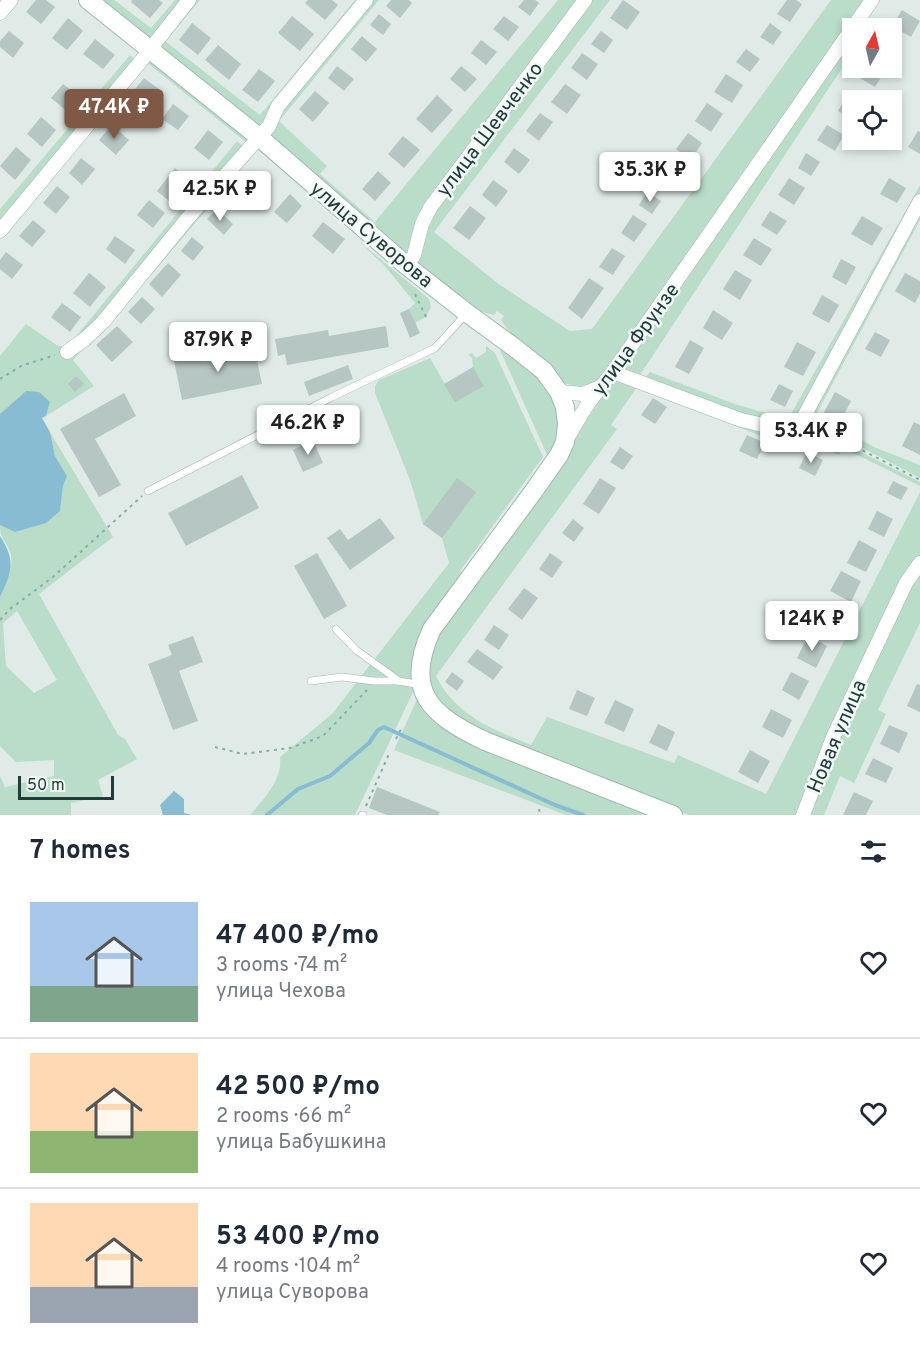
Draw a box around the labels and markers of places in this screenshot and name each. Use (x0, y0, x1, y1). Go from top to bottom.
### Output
pin: 47.4K ₽ (59, 89, 169, 140)
pin: 35.3K ₽ (595, 152, 705, 203)
pin: 42.5K ₽ (165, 171, 275, 222)
pin: 87.9K ₽ (163, 322, 273, 373)
pin: 46.2K ₽ (253, 405, 363, 456)
pin: 53.4K ₽ (756, 413, 866, 464)
pin: 124K ₽ (763, 601, 861, 652)

